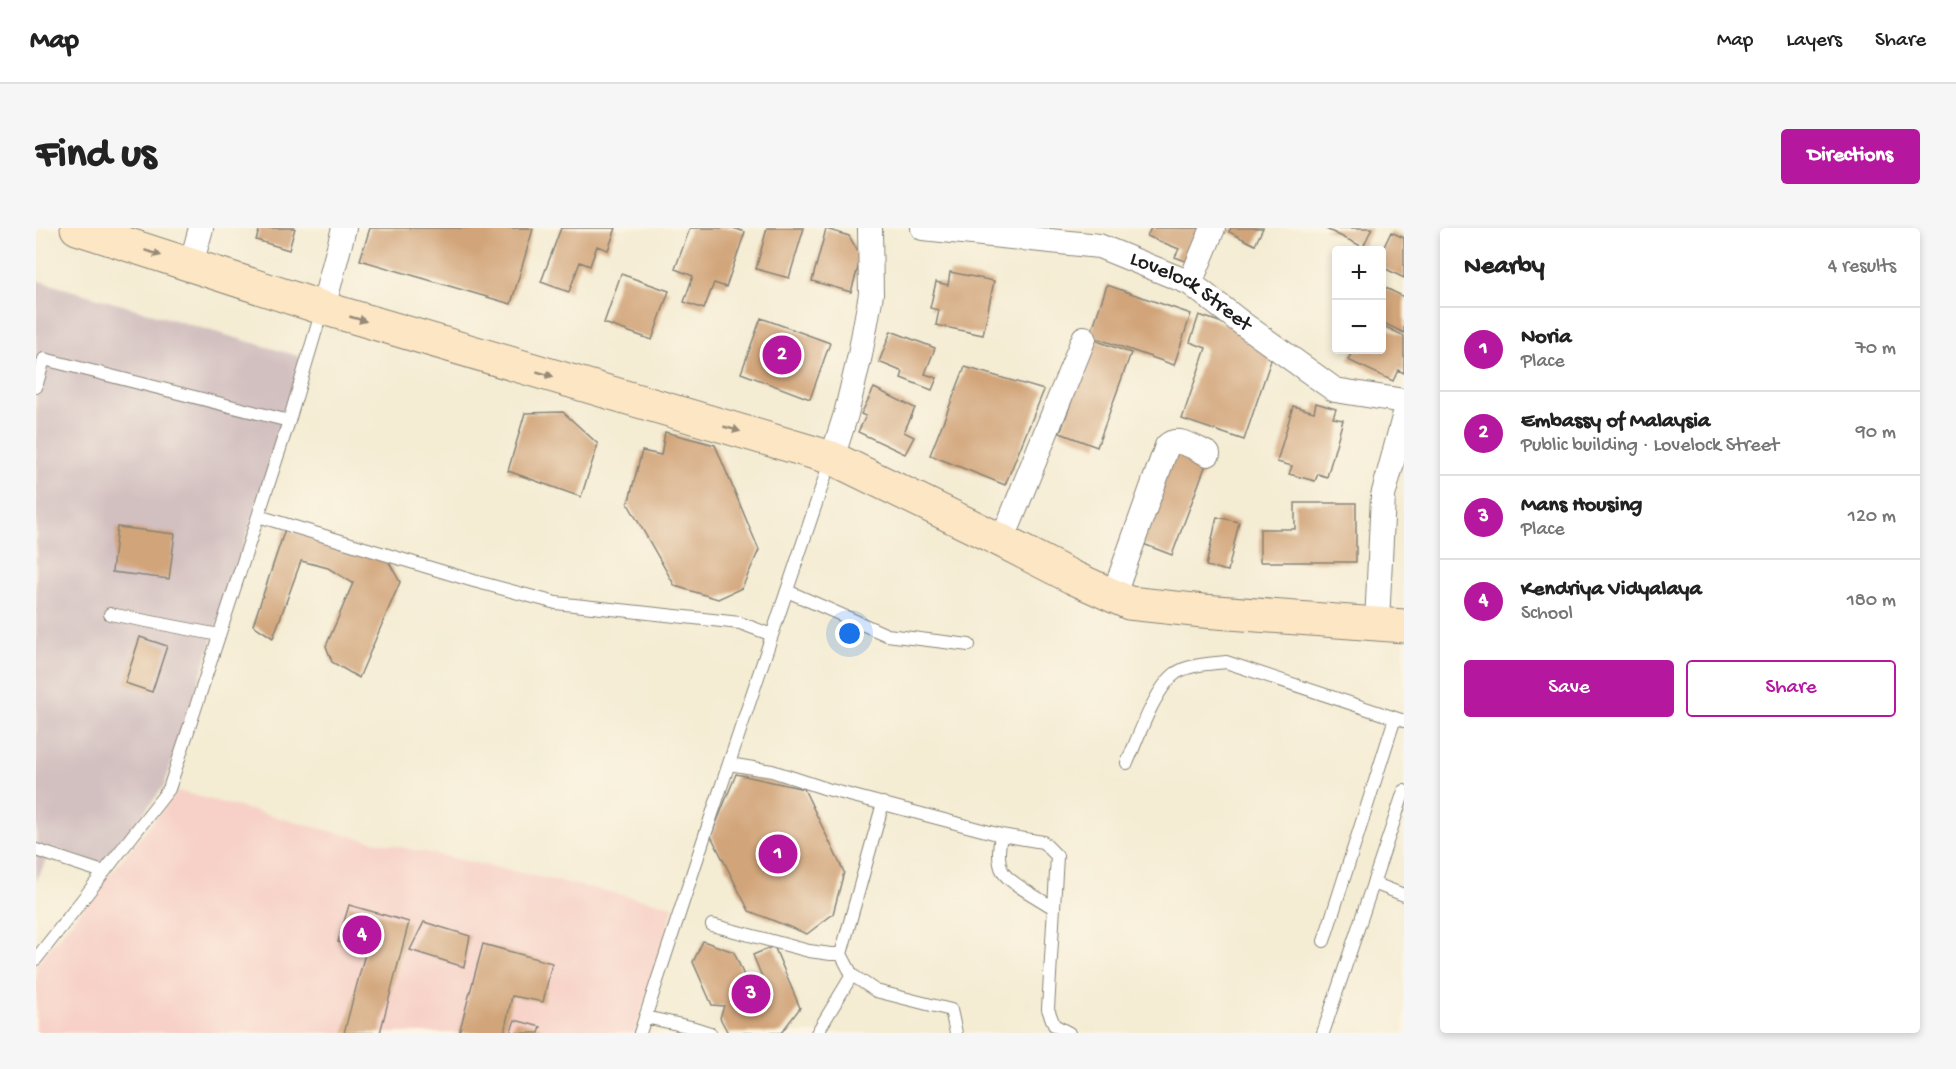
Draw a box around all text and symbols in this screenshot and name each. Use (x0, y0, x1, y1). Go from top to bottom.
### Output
text: Map (30, 25, 79, 58)
text: Map (1717, 29, 1753, 54)
text: Layers (1786, 29, 1842, 54)
text: Share (1875, 29, 1926, 54)
button: Directions (1781, 129, 1920, 184)
text: Find us (36, 132, 156, 181)
map controls (1332, 246, 1386, 354)
button: + (1332, 246, 1386, 300)
street label: Lovelock Street (1126, 247, 1258, 340)
one-way arrow (144, 248, 162, 258)
text: Nearby (1464, 252, 1545, 283)
text: 4 results (1828, 256, 1896, 279)
button: − (1332, 300, 1386, 354)
one-way arrow (349, 315, 367, 324)
text: Noria (1521, 325, 1572, 351)
pin: 2 (762, 332, 802, 378)
text: 1 (1479, 338, 1488, 361)
text: 70 m (1855, 338, 1896, 361)
text: Place (1521, 351, 1565, 374)
one-way arrow (536, 370, 554, 379)
text: Embassy of Malaysia (1521, 409, 1710, 435)
text: 2 (1479, 422, 1488, 445)
text: 90 m (1856, 422, 1896, 445)
one-way arrow (723, 425, 741, 434)
text: Public building · Lovelock Street (1521, 435, 1779, 458)
text: Mans Housing (1521, 493, 1642, 519)
text: 3 (1478, 506, 1489, 529)
text: 120 m (1848, 506, 1896, 529)
text: Place (1521, 519, 1565, 542)
text: Kendriya Vidyalaya (1521, 577, 1702, 603)
text: 4 (1479, 590, 1488, 613)
text: 180 m (1847, 590, 1896, 613)
text: School (1521, 603, 1573, 626)
your location (835, 619, 864, 648)
button: Save (1464, 660, 1674, 717)
button: Share (1686, 660, 1896, 717)
pin: 1 (758, 832, 798, 876)
pin: 4 (342, 912, 382, 958)
pin: 3 (732, 972, 770, 1017)

